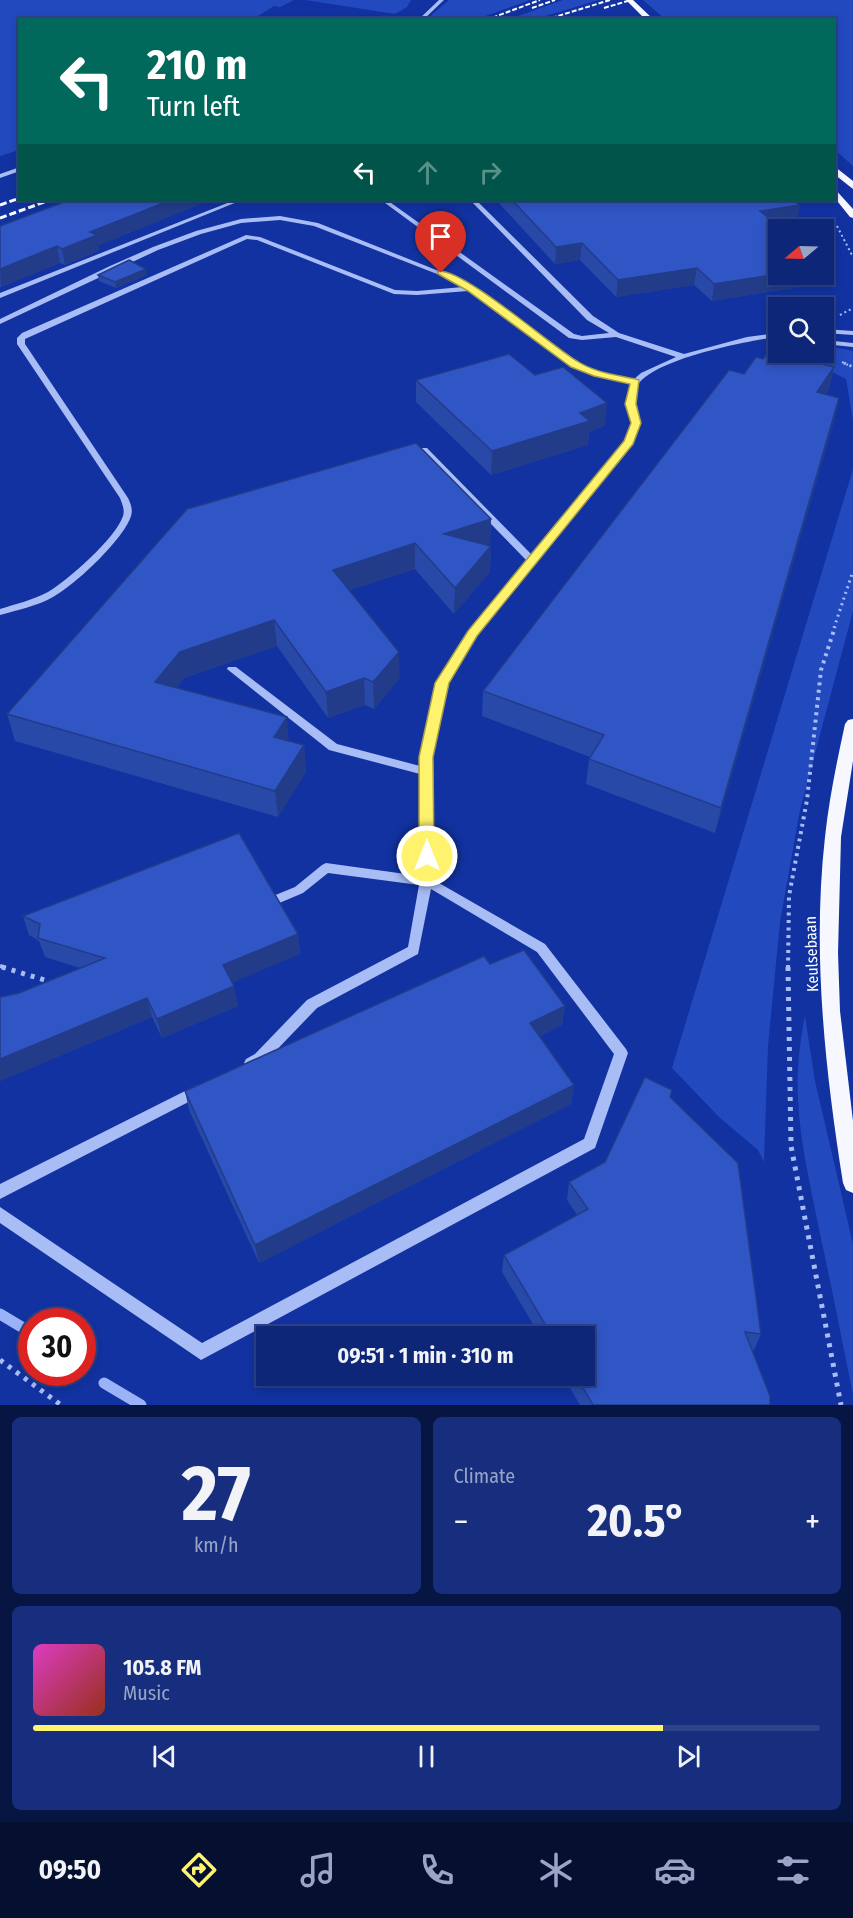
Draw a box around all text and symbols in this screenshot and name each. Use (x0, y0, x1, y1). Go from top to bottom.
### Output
text: 210 m (147, 40, 247, 90)
icon: left (48, 42, 126, 120)
text: Turn left (147, 91, 240, 123)
icon: left (348, 156, 381, 189)
icon: ahead (411, 156, 444, 189)
icon: right (474, 156, 507, 189)
pin (415, 211, 466, 273)
north arrow (768, 219, 834, 285)
map controls (768, 219, 834, 363)
icon: arrive (424, 220, 457, 253)
button: search (768, 297, 834, 363)
position arrow (395, 824, 459, 888)
street label: Keulsebaan (801, 916, 822, 992)
speed limit sign: 30 (18, 1308, 96, 1386)
text: 09:51 · 1 min · 310 m (337, 1342, 514, 1369)
text: 27 (182, 1447, 251, 1541)
text: Climate (454, 1464, 515, 1488)
text: 20.5° (587, 1494, 686, 1548)
text: − (454, 1502, 468, 1542)
text: + (805, 1502, 820, 1542)
text: km/h (194, 1533, 239, 1557)
text: 105.8 FM (123, 1654, 201, 1681)
text: Music (123, 1681, 170, 1705)
icon: previous (148, 1740, 181, 1773)
icon: pause (410, 1740, 443, 1773)
icon: next (672, 1740, 705, 1773)
icon: directions (178, 1849, 220, 1891)
icon: music (297, 1849, 339, 1891)
icon: phone (416, 1849, 458, 1891)
icon: climate (535, 1849, 577, 1891)
icon: car (654, 1849, 696, 1891)
icon: filters (772, 1849, 814, 1891)
text: 09:50 (38, 1854, 101, 1886)

